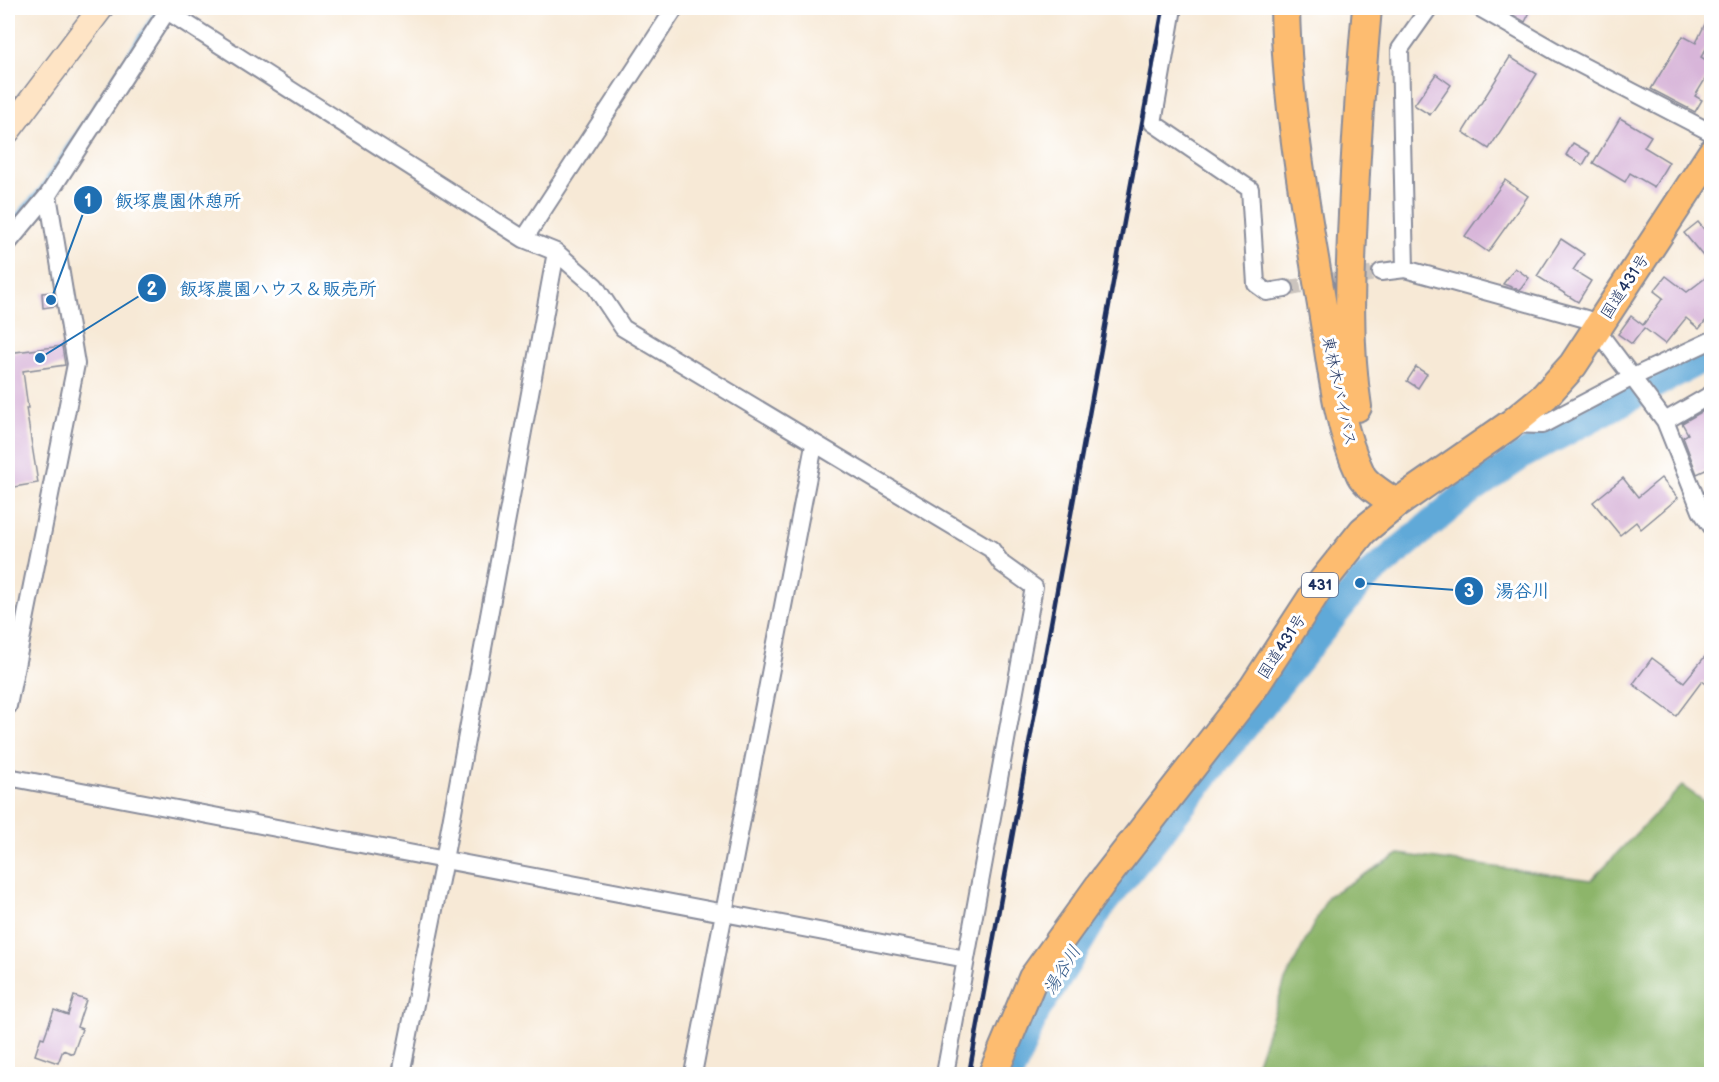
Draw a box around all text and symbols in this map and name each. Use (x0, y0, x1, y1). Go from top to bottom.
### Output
callout: 飯塚農園休憩所 (73, 182, 253, 218)
text: 1 (84, 191, 92, 212)
text: 飯塚農園休憩所 (115, 191, 241, 212)
street label: 国道431号 (1597, 251, 1653, 323)
callout: 飯塚農園ハウス＆販売所 (137, 270, 389, 306)
text: 2 (147, 279, 158, 300)
text: 飯塚農園ハウス＆販売所 (180, 279, 376, 300)
street label: 東林木バイパス (1318, 335, 1359, 448)
road number: 431 (1302, 573, 1338, 597)
callout: 湯谷川 (1454, 573, 1562, 609)
text: 3 (1464, 581, 1474, 602)
text: 湯谷川 (1496, 581, 1550, 602)
street label: 国道431号 (1254, 611, 1310, 683)
water label: 湯谷川 (1039, 942, 1086, 999)

